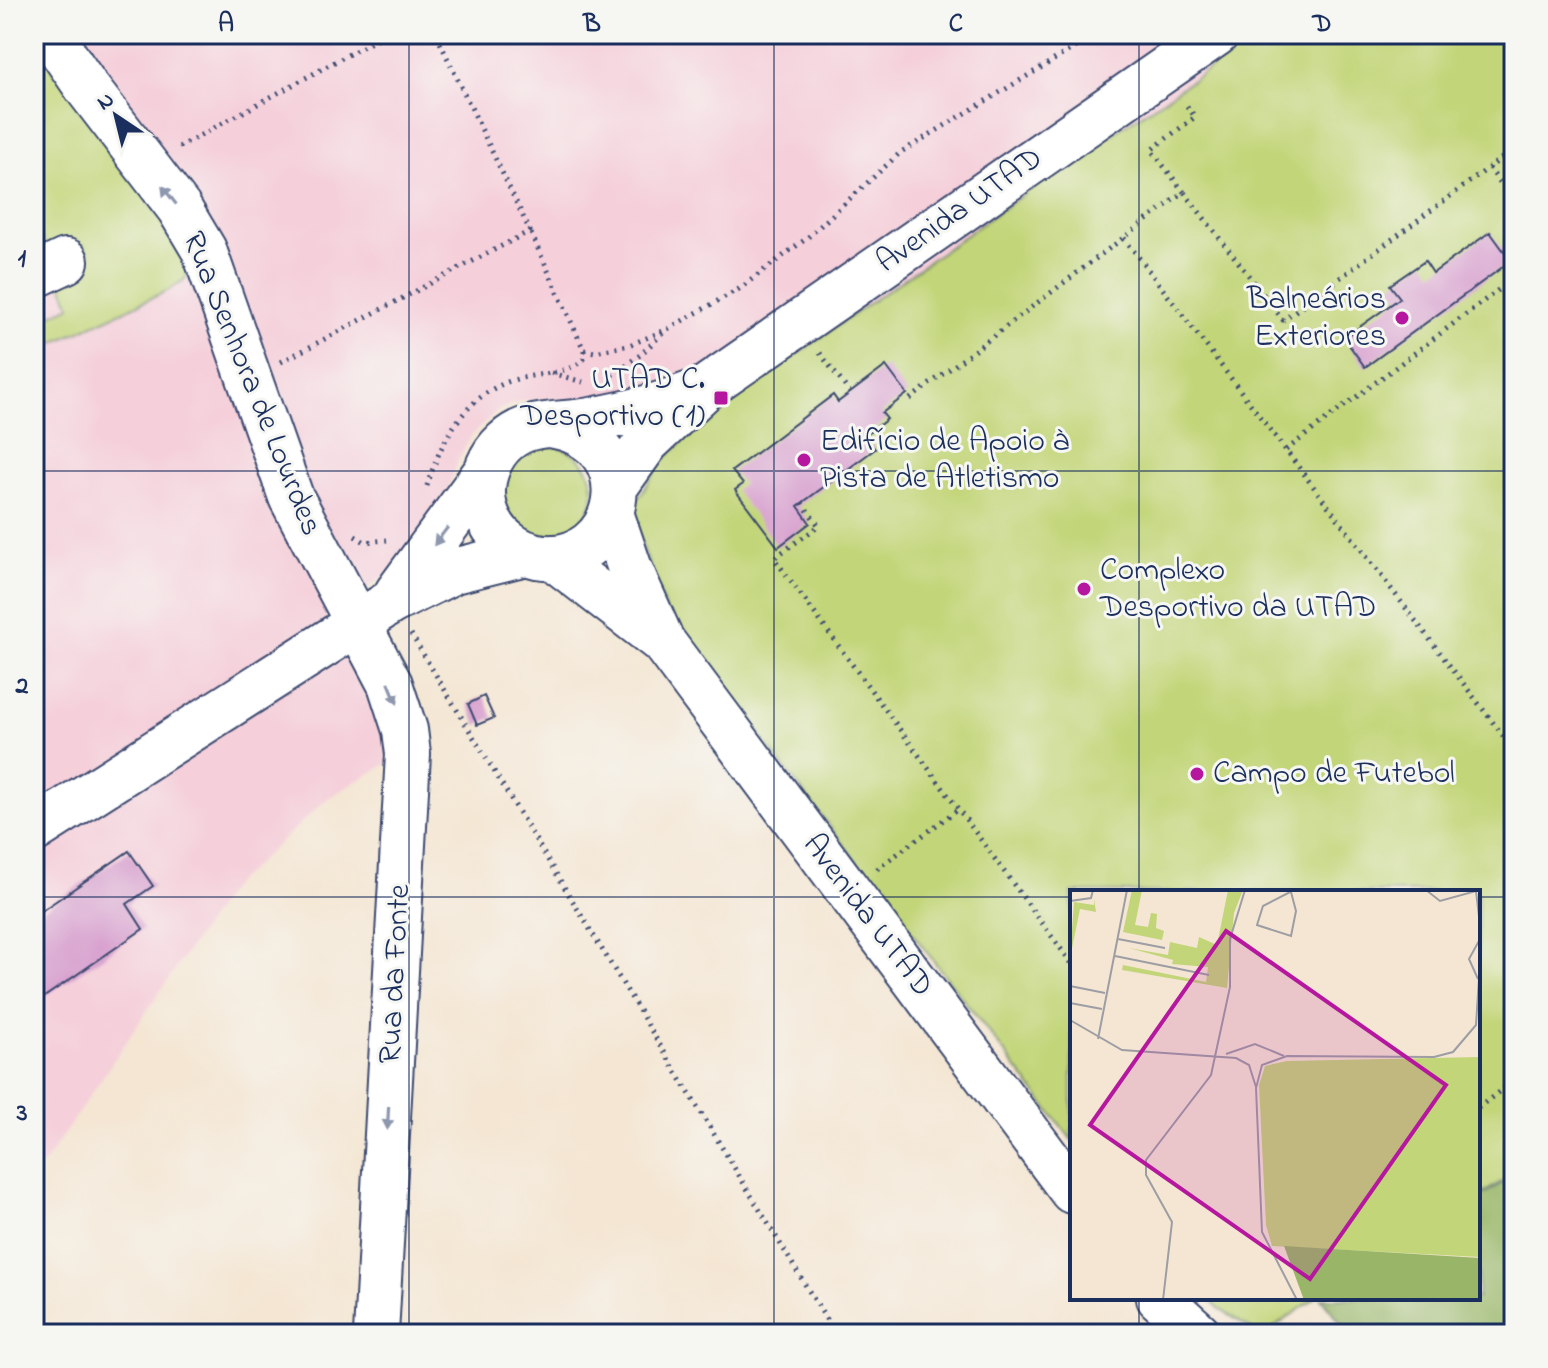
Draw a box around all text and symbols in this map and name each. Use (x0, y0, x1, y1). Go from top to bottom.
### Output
text: A (218, 6, 234, 44)
text: B (582, 6, 601, 44)
text: C (949, 6, 963, 44)
text: D (1311, 6, 1332, 44)
north arrow (76, 76, 156, 156)
text: N (91, 85, 122, 119)
street label: Avenida UTAD (867, 136, 1053, 286)
one-way arrow (162, 185, 178, 205)
street label: Rua Senhora de Lourdes (168, 225, 334, 543)
text: 1 (18, 241, 27, 279)
place label: Balneários Exteriores (1246, 277, 1386, 361)
marker: Balneários Exteriores (1393, 309, 1411, 327)
place label: UTAD C. Desportivo (1) (519, 357, 705, 441)
marker: UTAD C. Desportivo (1) (712, 389, 730, 407)
place label: Edifício de Apoio à Pista de Atletismo (820, 419, 1069, 503)
marker: Edifício de Apoio à Pista de Atletismo (795, 451, 813, 469)
one-way arrow (433, 526, 449, 547)
place label: Complexo Desportivo da UTAD (1099, 548, 1377, 632)
marker: Complexo Desportivo da UTAD (1075, 580, 1093, 598)
text: 2 (15, 668, 29, 706)
one-way arrow (387, 681, 400, 705)
place label: Campo de Futebol (1213, 751, 1455, 798)
marker: Campo de Futebol (1188, 765, 1206, 783)
street label: Avenida UTAD (790, 824, 944, 1008)
street label: Rua da Fonte (368, 882, 424, 1065)
inset map (1070, 890, 1480, 1300)
text: 3 (16, 1095, 28, 1133)
one-way arrow (381, 1106, 394, 1131)

